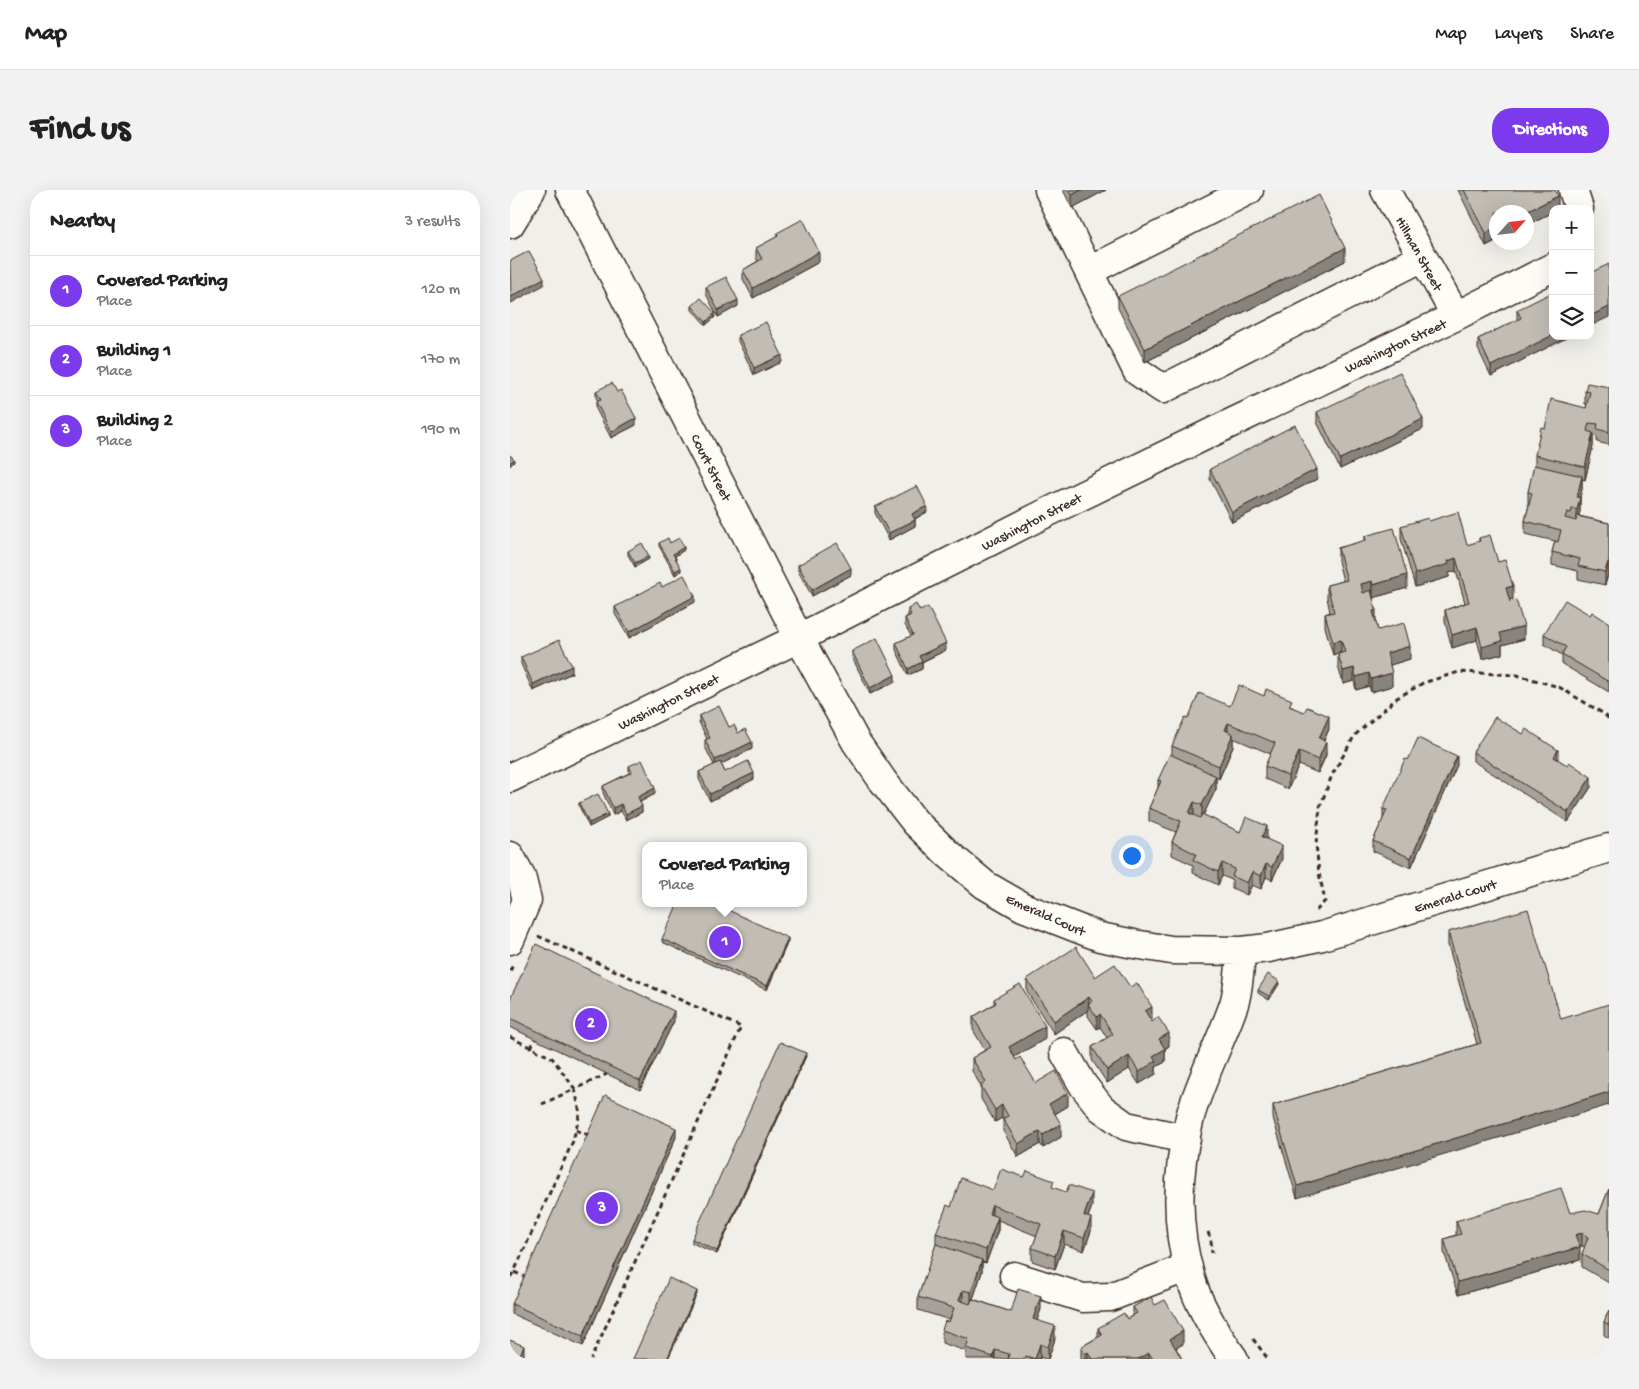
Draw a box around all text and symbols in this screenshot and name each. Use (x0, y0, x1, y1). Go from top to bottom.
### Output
text: Map (25, 20, 67, 49)
text: Map (1435, 24, 1467, 45)
text: Layers (1495, 24, 1542, 45)
text: Share (1570, 24, 1614, 45)
button: Directions (1492, 108, 1609, 153)
text: Find us (30, 110, 130, 151)
north arrow (1489, 205, 1534, 250)
map controls (1549, 205, 1594, 340)
button: + (1549, 205, 1594, 250)
text: Nearby (50, 210, 115, 235)
text: 3 results (405, 213, 460, 232)
street label: Hillman Street (1390, 214, 1446, 295)
button: − (1549, 250, 1594, 295)
text: Covered Parking (97, 270, 228, 293)
text: 1 (63, 281, 69, 300)
text: 120 m (421, 281, 460, 300)
text: Place (97, 293, 132, 312)
button: layers (1549, 295, 1594, 340)
street label: Washington Street (1342, 316, 1451, 378)
text: Building 1 (97, 340, 171, 363)
text: 2 (62, 351, 70, 370)
text: 170 m (421, 351, 460, 370)
text: Place (97, 363, 132, 382)
text: Building 2 (97, 410, 173, 433)
text: 3 (62, 421, 70, 440)
text: 190 m (421, 421, 460, 440)
street label: Court Street (686, 432, 734, 506)
text: Place (97, 433, 132, 452)
street label: Washington Street (979, 490, 1086, 556)
street label: Washington Street (616, 671, 724, 735)
popup (642, 842, 807, 907)
your location (1119, 843, 1145, 869)
text: Covered Parking (659, 854, 790, 877)
street label: Emerald Court (1412, 876, 1500, 918)
text: Place (659, 877, 694, 896)
street label: Emerald Court (1003, 891, 1089, 942)
pin: 1 (709, 923, 741, 961)
pin: 2 (575, 1005, 607, 1043)
pin: 3 (586, 1189, 618, 1227)

